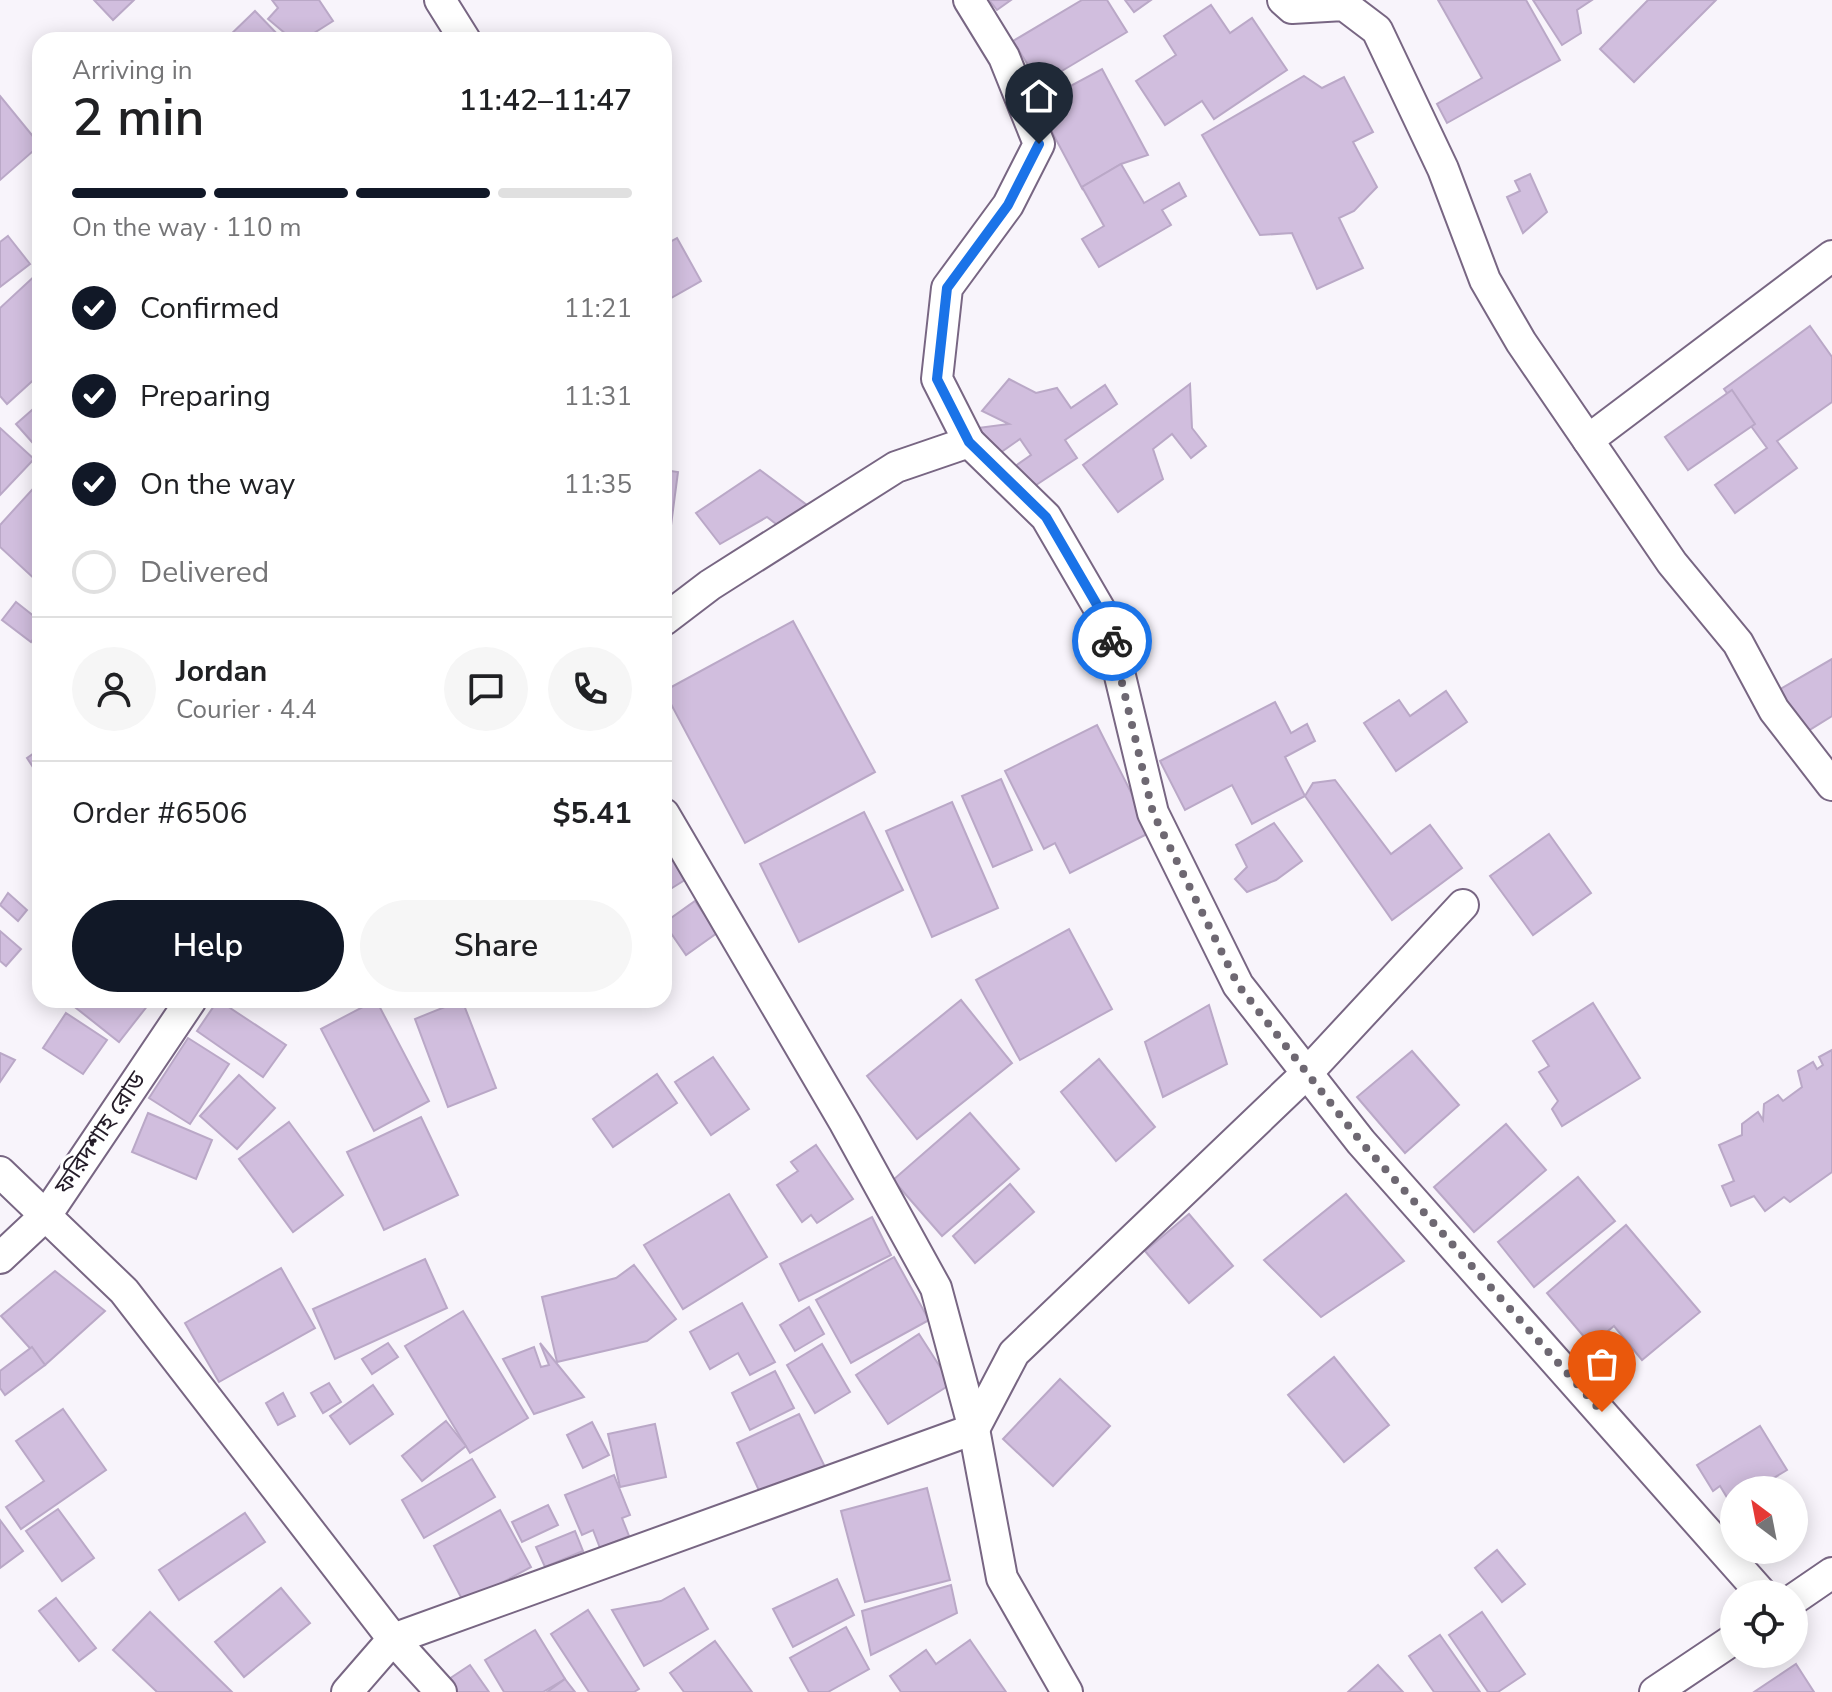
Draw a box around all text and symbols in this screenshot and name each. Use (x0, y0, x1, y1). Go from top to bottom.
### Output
text: Arriving in (72, 53, 193, 88)
pin (1005, 62, 1073, 144)
icon: home (1017, 74, 1061, 118)
text: 11:42–11:47 (459, 80, 632, 121)
text: 2 min (72, 82, 205, 153)
text: On the way · 110 m (72, 210, 301, 245)
icon: check (72, 286, 116, 330)
text: Confirmed (140, 288, 280, 329)
text: 11:21 (564, 291, 632, 326)
icon: check (72, 374, 116, 418)
text: Preparing (140, 376, 271, 417)
text: 11:31 (564, 379, 632, 414)
icon: check (72, 462, 116, 506)
text: On the way (140, 464, 295, 505)
text: 11:35 (564, 467, 632, 502)
text: Delivered (140, 552, 269, 593)
courier (1072, 601, 1152, 681)
icon: bike (1090, 619, 1134, 663)
button: person (72, 647, 156, 731)
button: chat (444, 647, 528, 731)
button: phone (548, 647, 632, 731)
text: Jordan (176, 651, 267, 692)
text: Courier · 4.4 (176, 692, 317, 727)
text: Order #6506 (72, 793, 247, 834)
text: $5.41 (553, 793, 632, 834)
button: Help (72, 900, 344, 992)
button: Share (360, 900, 632, 992)
street label: ফরিদশাহ রোড (46, 1064, 154, 1202)
pin (1568, 1330, 1636, 1412)
icon: bag (1580, 1342, 1624, 1386)
north arrow (1720, 1476, 1808, 1564)
map controls (1720, 1476, 1808, 1668)
button: locate (1720, 1580, 1808, 1668)

